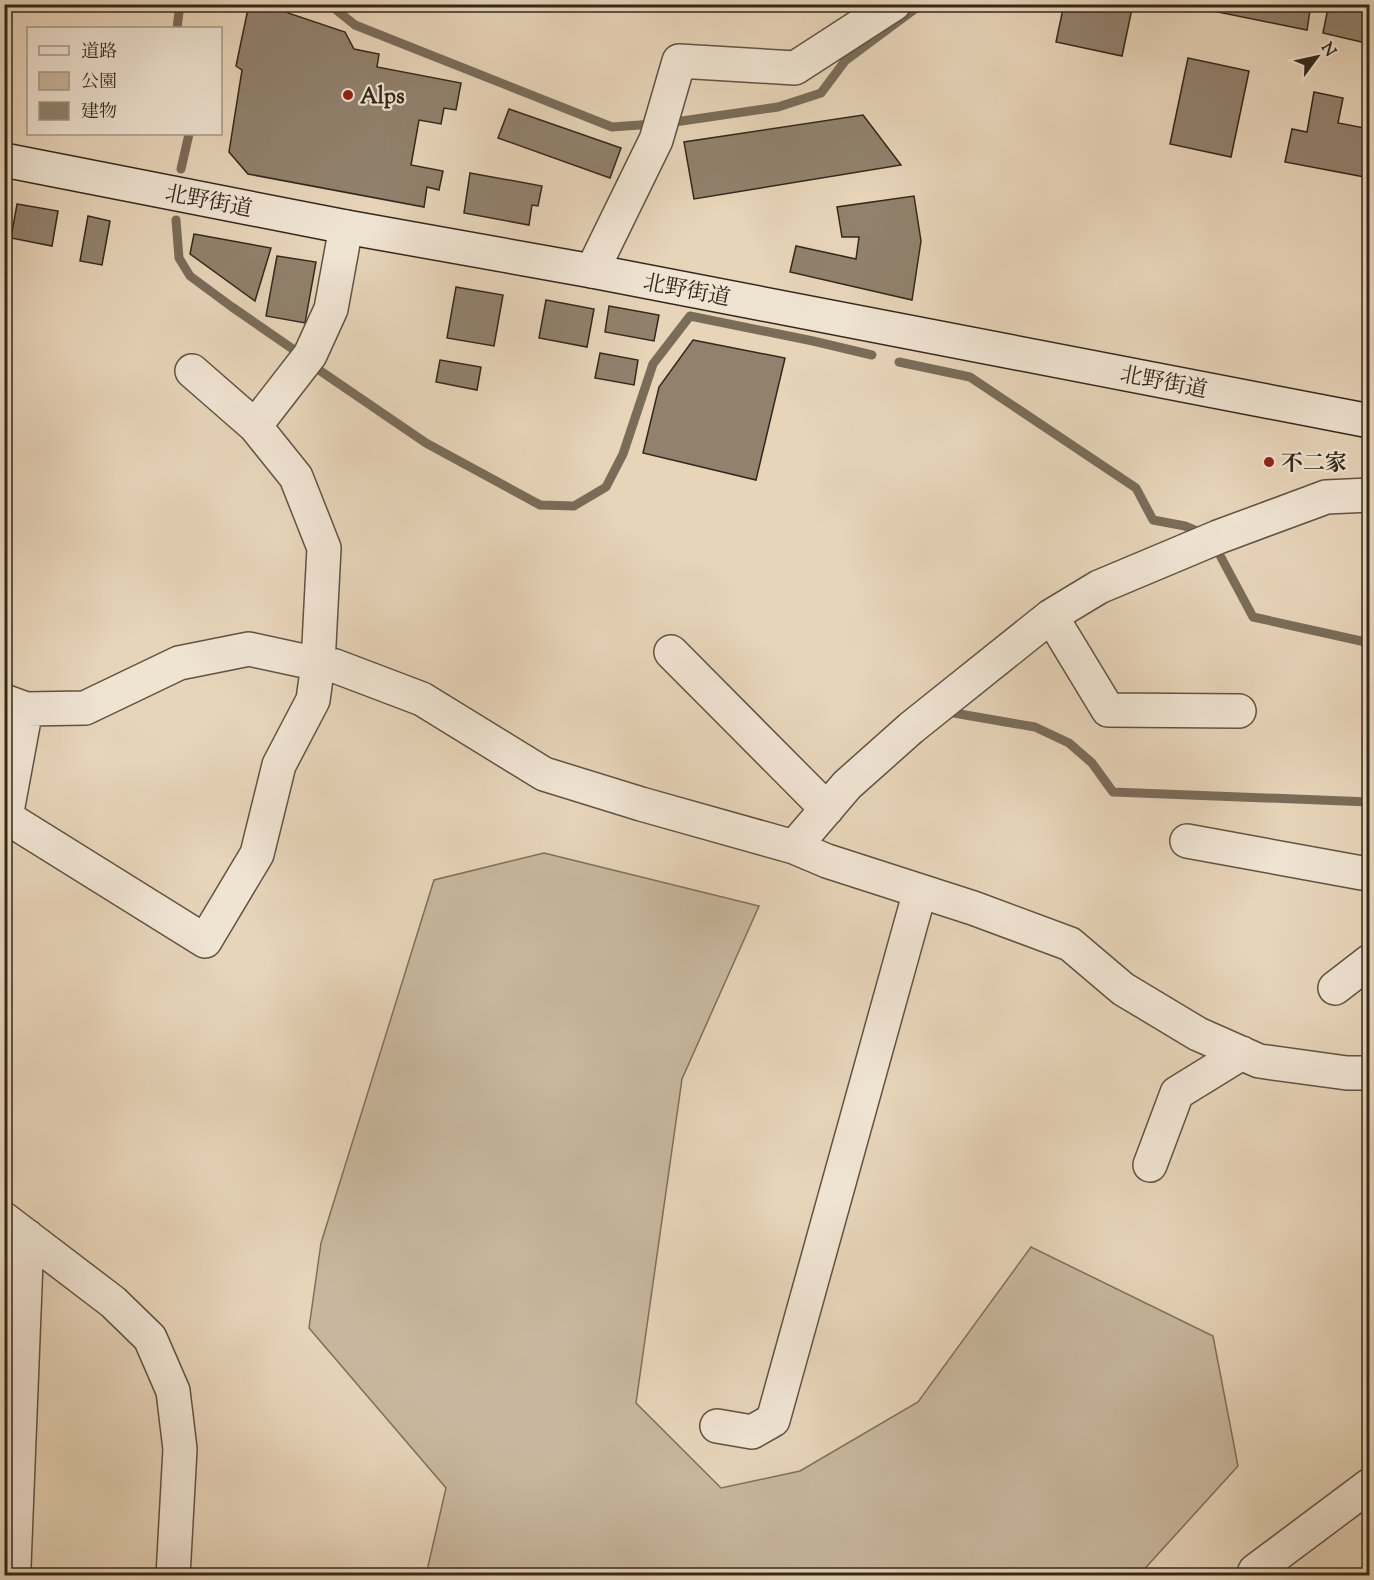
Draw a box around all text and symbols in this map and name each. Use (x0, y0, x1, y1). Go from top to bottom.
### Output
legend (27, 27, 222, 135)
north arrow (1287, 27, 1347, 87)
text: N (1314, 39, 1341, 62)
text: 道路 (81, 40, 117, 66)
text: 公園 (81, 70, 117, 96)
place label: Alps (360, 82, 405, 114)
marker: Alps (341, 88, 355, 102)
text: 建物 (81, 100, 117, 126)
street label: 北野街道 (162, 179, 255, 227)
street label: 北野街道 (640, 268, 733, 316)
street label: 北野街道 (1117, 360, 1210, 408)
place label: 不二家 (1281, 449, 1347, 481)
marker: 不二家 (1262, 455, 1276, 469)

